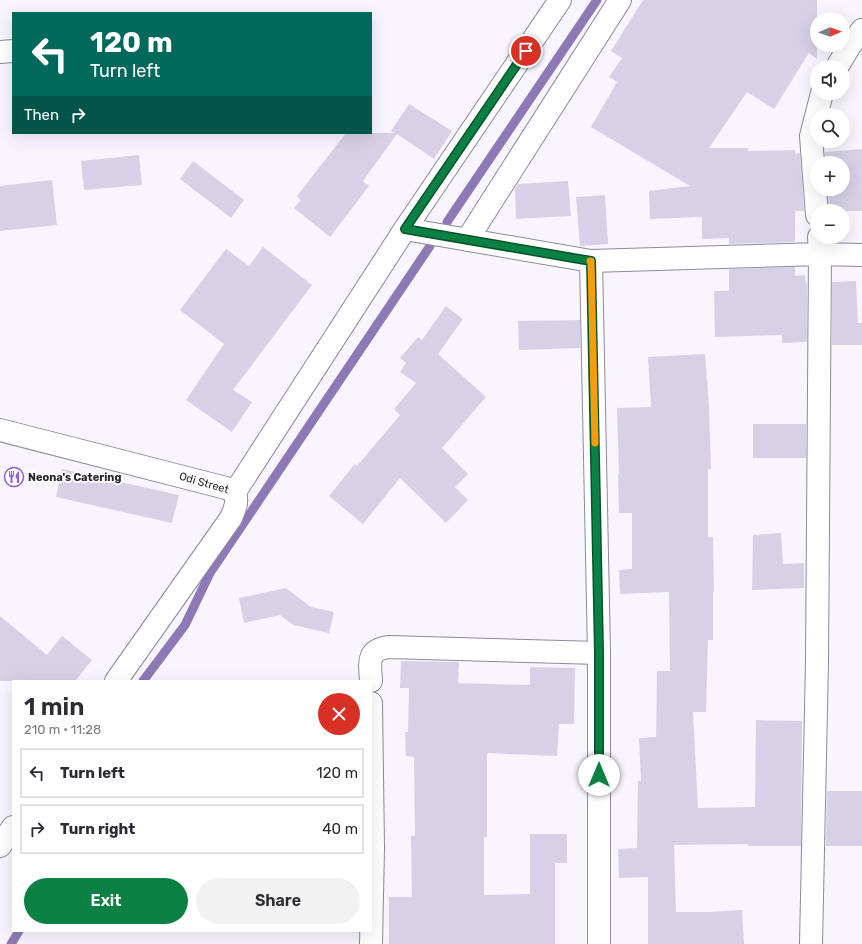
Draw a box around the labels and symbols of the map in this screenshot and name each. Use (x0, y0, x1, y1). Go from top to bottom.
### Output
north arrow (810, 12, 850, 52)
pin (509, 34, 543, 68)
restaurant icon: Neona's Catering (3, 466, 25, 488)
street label: Odi Street (178, 470, 231, 496)
place label: Neona's Catering (28, 471, 121, 484)
position arrow (578, 754, 620, 796)

